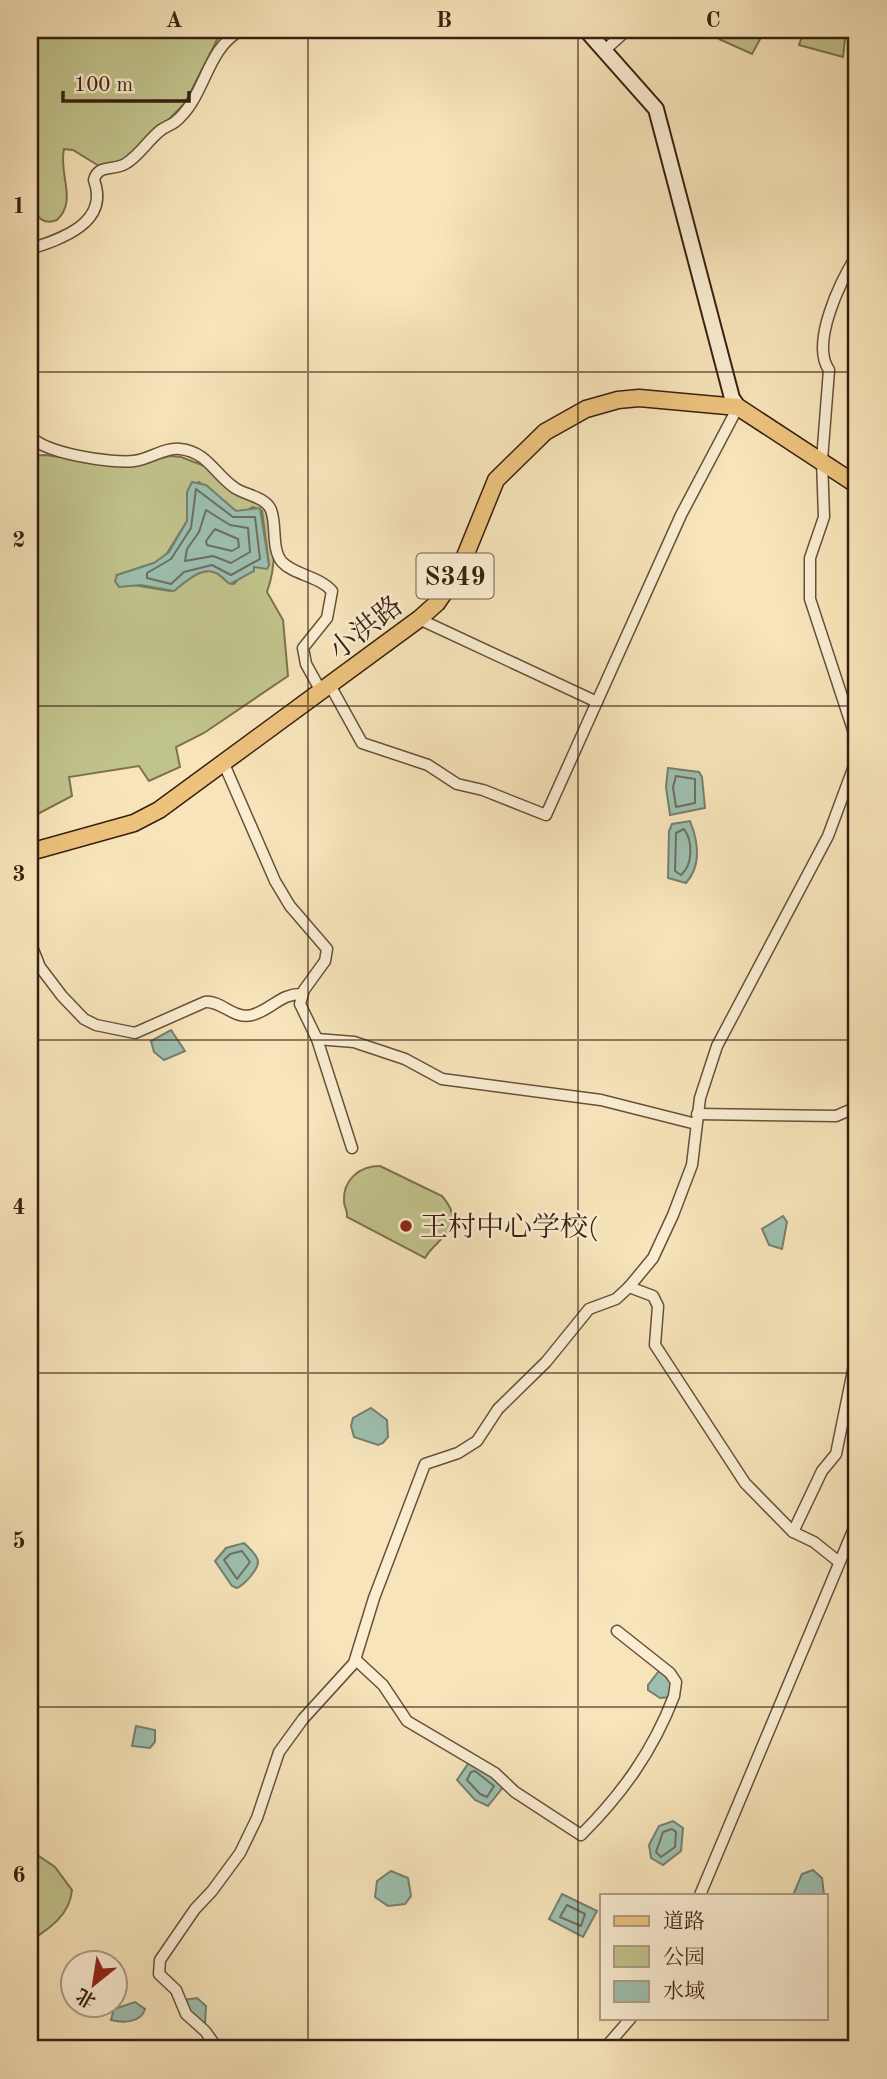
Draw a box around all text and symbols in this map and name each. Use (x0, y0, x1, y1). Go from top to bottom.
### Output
text: A (165, 9, 183, 32)
text: B (436, 9, 452, 32)
text: C (705, 9, 721, 32)
scale bar (63, 60, 189, 104)
text: 100 m (74, 75, 133, 96)
text: 1 (12, 195, 26, 218)
text: 2 (12, 529, 26, 552)
road number: S349 (416, 554, 494, 598)
street label: 小洪路 (323, 590, 409, 666)
text: 3 (12, 863, 26, 886)
text: 4 (12, 1196, 26, 1219)
place label: 王村中心学校( (420, 1212, 598, 1243)
marker: 王村中心学校( (398, 1218, 414, 1234)
text: 5 (12, 1530, 26, 1553)
text: 6 (12, 1864, 26, 1887)
legend (600, 1894, 828, 2020)
text: 道路 (663, 1910, 705, 1933)
text: 公园 (663, 1946, 705, 1969)
north arrow (60, 1950, 130, 2020)
text: 水域 (663, 1980, 705, 2003)
text: 北 (73, 1984, 100, 2011)

